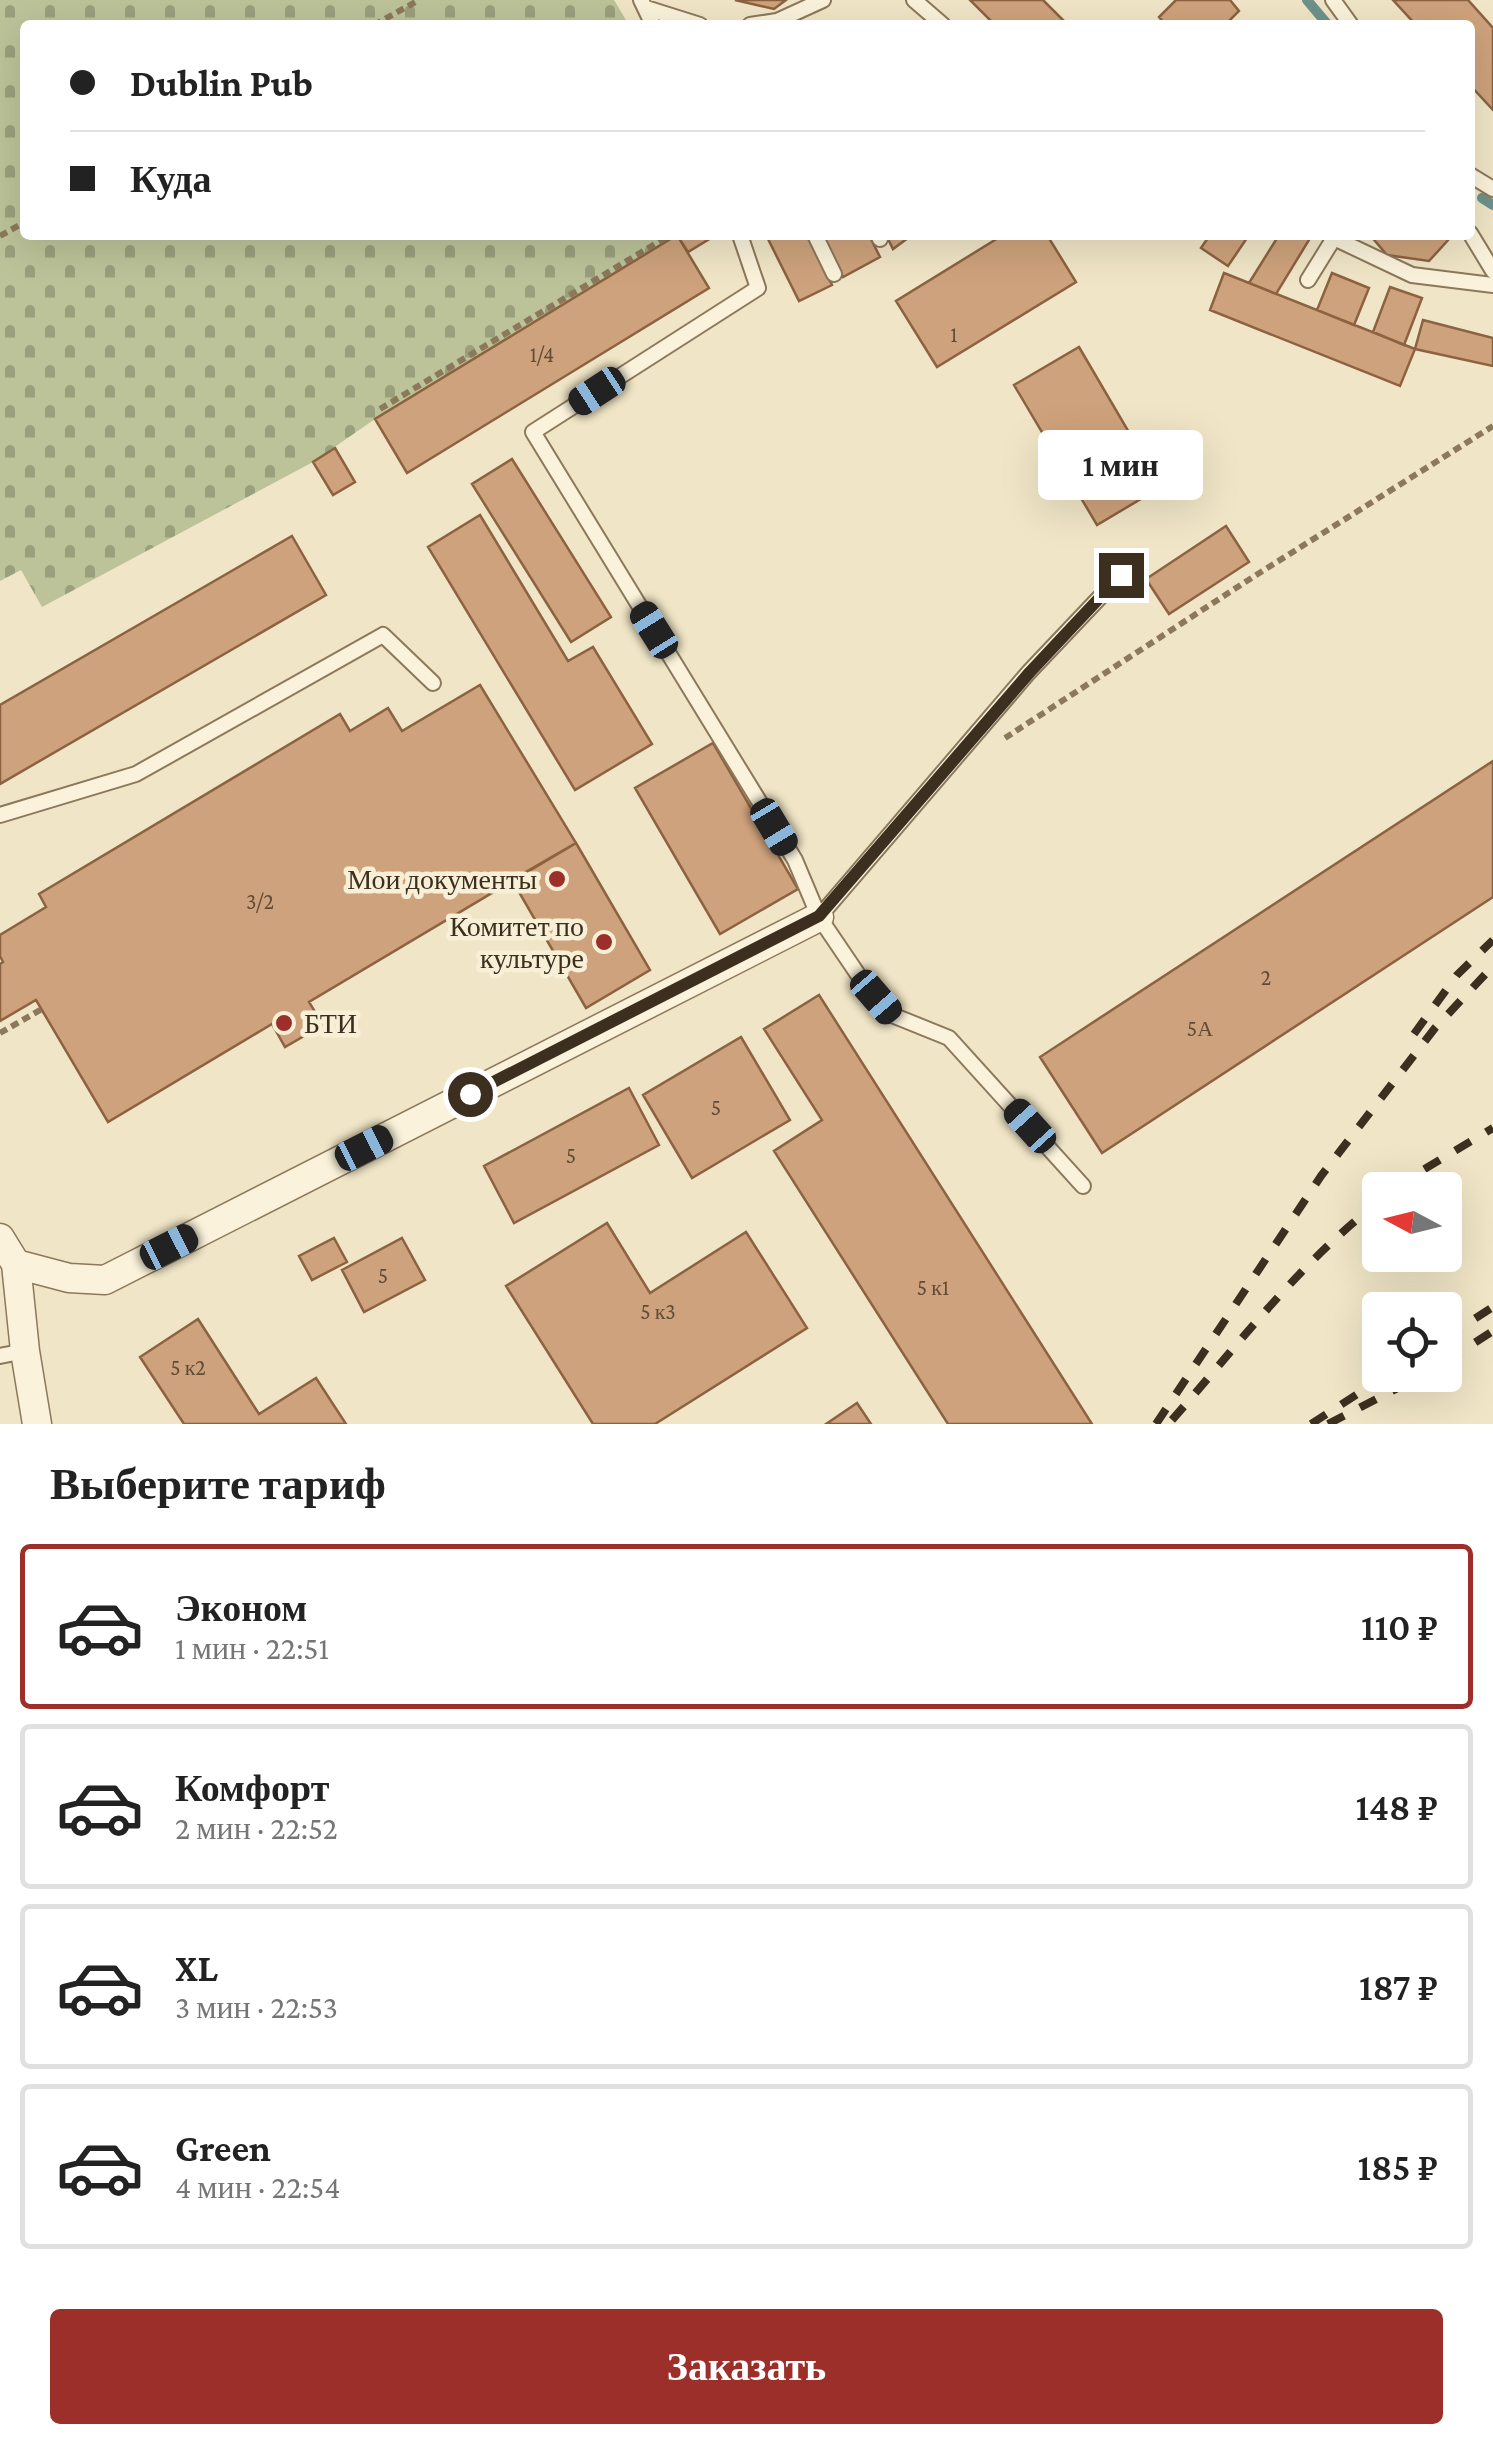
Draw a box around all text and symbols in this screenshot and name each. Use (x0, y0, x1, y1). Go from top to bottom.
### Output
text: Dublin Pub (130, 62, 313, 104)
text: Куда (130, 158, 211, 200)
house number: 1 (950, 322, 958, 347)
house number: 1/4 (530, 342, 554, 367)
car (564, 362, 630, 420)
callout: 1 мин (1038, 430, 1204, 500)
text: 1 мин (1082, 447, 1159, 483)
route end (1099, 553, 1144, 598)
car (625, 597, 683, 663)
car (746, 794, 802, 860)
place label: Мои документы (347, 864, 537, 895)
marker: Мои документы (546, 868, 568, 890)
house number: 3/2 (246, 889, 274, 914)
place label: Комитет по культуре (449, 911, 584, 974)
marker: Комитет по культуре (593, 931, 615, 953)
car (845, 965, 907, 1029)
house number: 2 (1261, 965, 1271, 990)
place label: БТИ (304, 1008, 357, 1039)
marker: БТИ (273, 1012, 295, 1034)
house number: 5А (1187, 1016, 1213, 1041)
route start (448, 1072, 493, 1117)
car (999, 1094, 1061, 1158)
house number: 5 (711, 1095, 721, 1120)
car (330, 1121, 398, 1175)
house number: 5 (566, 1143, 576, 1168)
north arrow (1362, 1172, 1462, 1272)
map controls (1362, 1172, 1462, 1392)
car (135, 1220, 203, 1274)
house number: 5 (378, 1263, 388, 1288)
house number: 5 к1 (917, 1275, 949, 1300)
button: locate (1362, 1292, 1462, 1392)
house number: 5 к3 (640, 1299, 676, 1324)
house number: 5 к2 (170, 1355, 206, 1380)
text: Выберите тариф (50, 1459, 386, 1509)
icon: car (55, 1582, 145, 1672)
text: Эконом (175, 1587, 307, 1629)
text: 110 ₽ (1361, 1606, 1438, 1648)
text: 1 мин · 22:51 (175, 1630, 329, 1666)
icon: car (55, 1762, 145, 1852)
text: Комфорт (175, 1767, 329, 1809)
text: 148 ₽ (1355, 1786, 1438, 1828)
text: 2 мин · 22:52 (175, 1810, 338, 1846)
icon: car (55, 1942, 145, 2032)
text: XL (175, 1947, 218, 1989)
text: 187 ₽ (1359, 1966, 1438, 2008)
text: 3 мин · 22:53 (175, 1989, 338, 2025)
icon: car (55, 2122, 145, 2212)
text: Green (175, 2127, 271, 2169)
text: 185 ₽ (1357, 2146, 1438, 2188)
text: 4 мин · 22:54 (175, 2169, 341, 2205)
button: Заказать (50, 2309, 1443, 2424)

